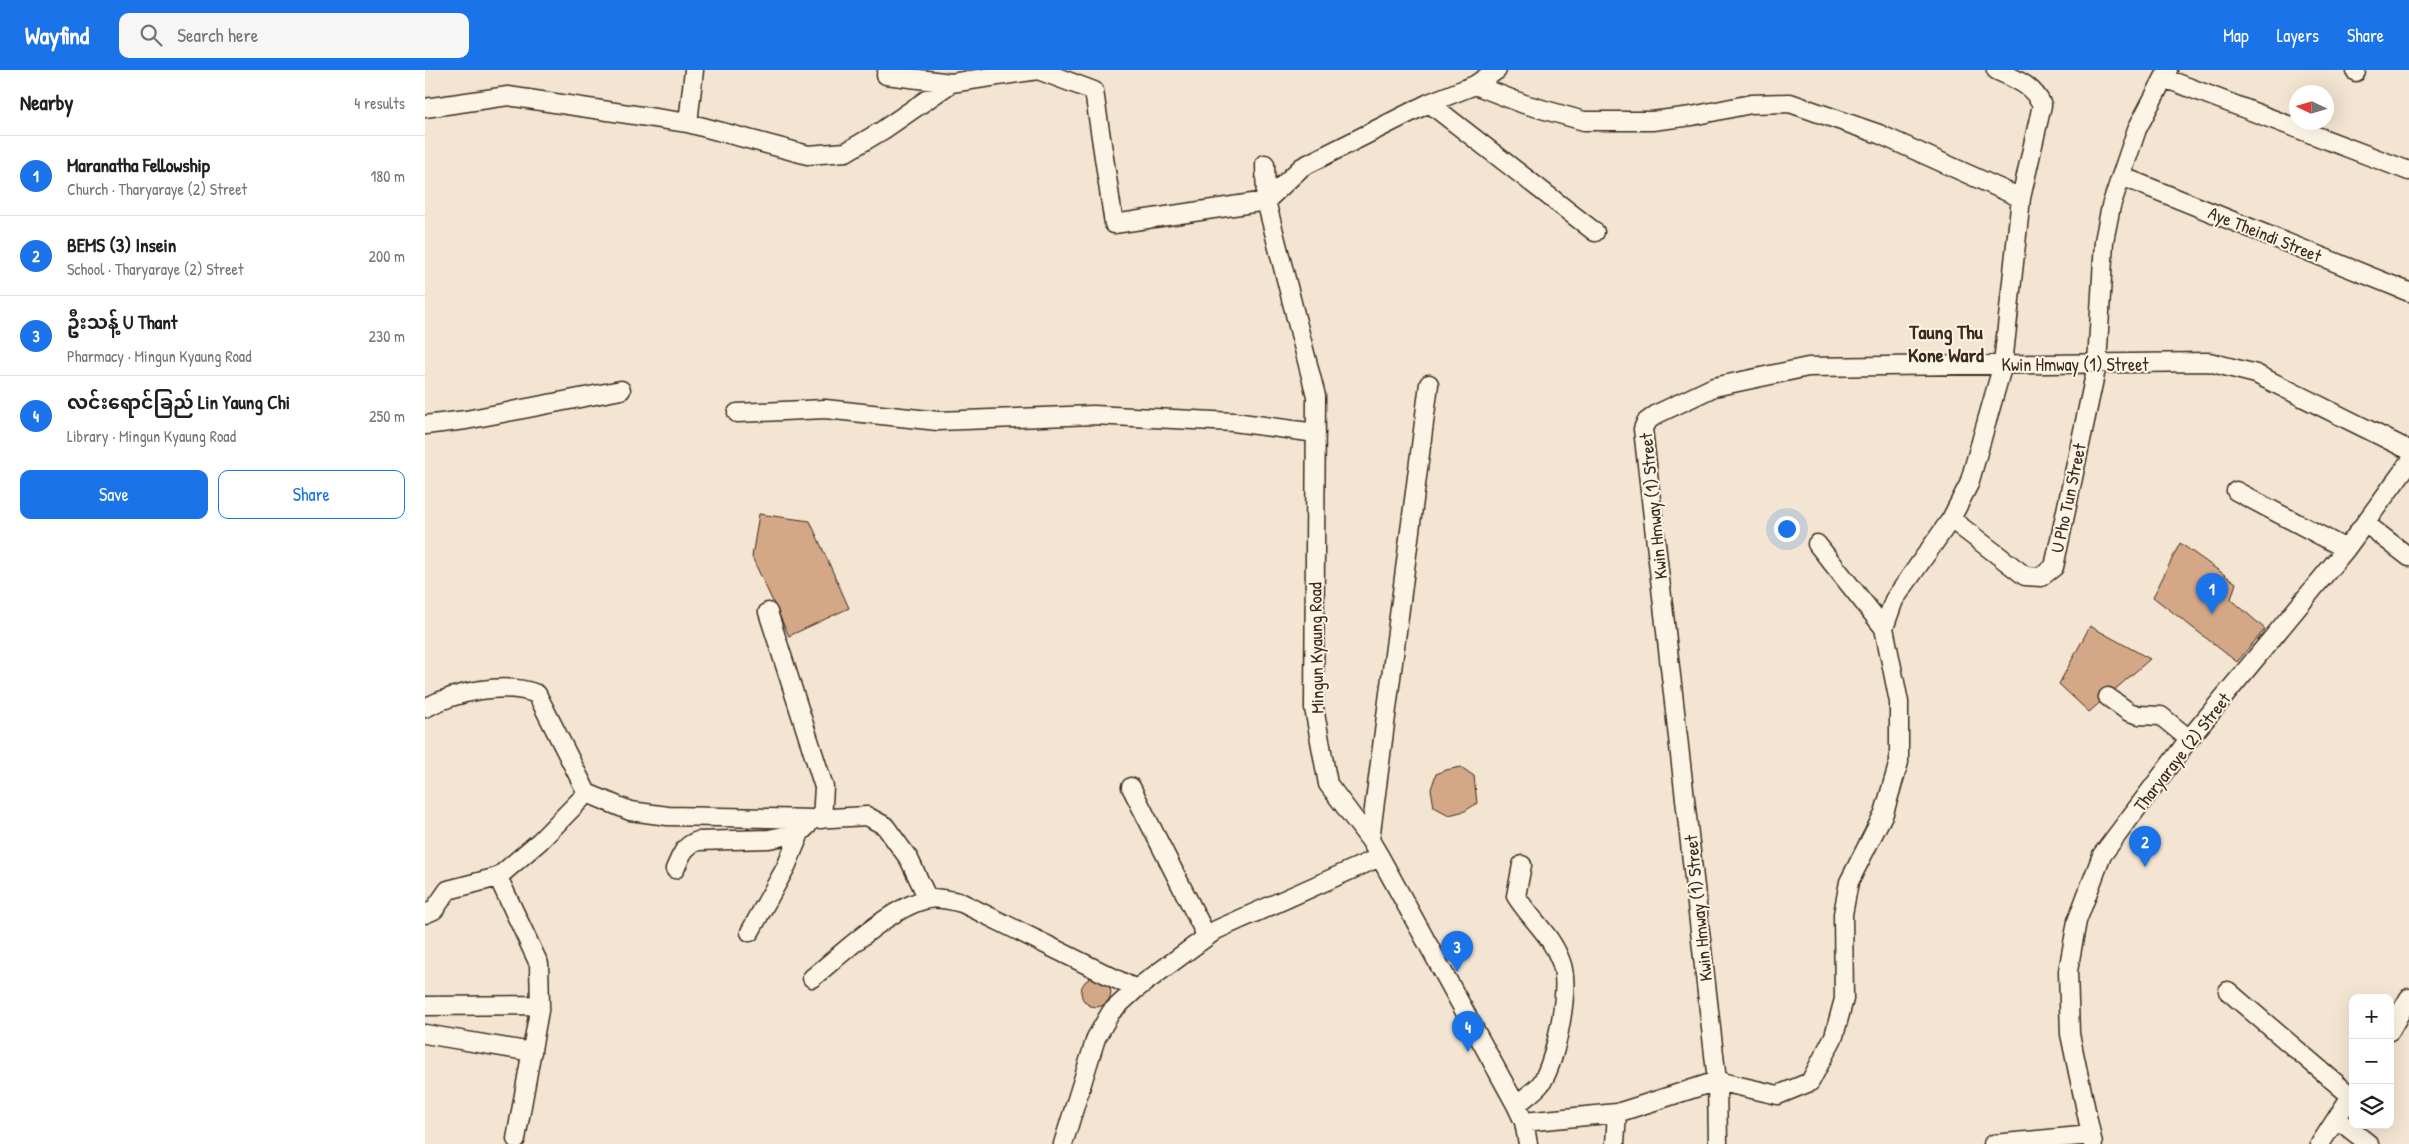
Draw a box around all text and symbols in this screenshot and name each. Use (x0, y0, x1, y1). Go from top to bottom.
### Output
search box (119, 13, 469, 58)
text: Wayfind (25, 19, 89, 51)
icon: search (137, 21, 165, 49)
text: Search here (177, 22, 258, 48)
text: Map (2223, 23, 2249, 48)
text: Layers (2277, 23, 2319, 48)
text: Share (2347, 23, 2384, 48)
north arrow (2289, 85, 2334, 130)
text: Nearby (20, 88, 73, 117)
text: 4 results (354, 92, 405, 114)
text: Maranatha Fellowship (67, 152, 210, 178)
text: 1 (33, 165, 39, 187)
text: 180 m (371, 165, 405, 187)
text: Church · Tharyaraye (2) Street (67, 178, 247, 200)
street label: Aye Theindi Street (2205, 200, 2326, 268)
text: BEMS (3) Insein (67, 232, 176, 258)
text: 2 (32, 245, 40, 267)
text: 200 m (369, 245, 405, 267)
text: School · Tharyaraye (2) Street (67, 258, 244, 280)
text: ဦးသန့် U Thant (67, 309, 177, 335)
district label: Taung Thu Kone Ward (1908, 318, 1984, 368)
text: 3 (32, 325, 40, 347)
text: 230 m (369, 325, 405, 347)
text: Pharmacy · Mingun Kyaung Road (67, 345, 251, 367)
street label: Kwin Hmway (1) Street (2001, 352, 2149, 377)
text: လင်းရောင်ခြည် Lin Yaung Chi (67, 389, 290, 415)
text: 4 (33, 405, 39, 427)
text: 250 m (369, 405, 405, 427)
text: Library · Mingun Kyaung Road (67, 425, 236, 447)
street label: Kwin Hmway (1) Street (1633, 431, 1673, 580)
street label: U Pho Tun Street (2044, 440, 2092, 555)
button: Save (20, 470, 208, 519)
button: Share (218, 470, 405, 519)
your location (1774, 516, 1800, 542)
pin: 1 (2196, 573, 2228, 614)
street label: Mingun Kyaung Road (1302, 582, 1330, 714)
street label: Tharyaraye (2) Street (2128, 687, 2237, 817)
pin: 2 (2129, 826, 2161, 867)
street label: Kwin Hmway (1) Street (1678, 833, 1718, 982)
pin: 3 (1441, 931, 1473, 972)
map controls (2349, 994, 2394, 1129)
button: + (2349, 994, 2394, 1039)
pin: 4 (1452, 1011, 1484, 1052)
button: − (2349, 1039, 2394, 1084)
button: layers (2349, 1084, 2394, 1129)

